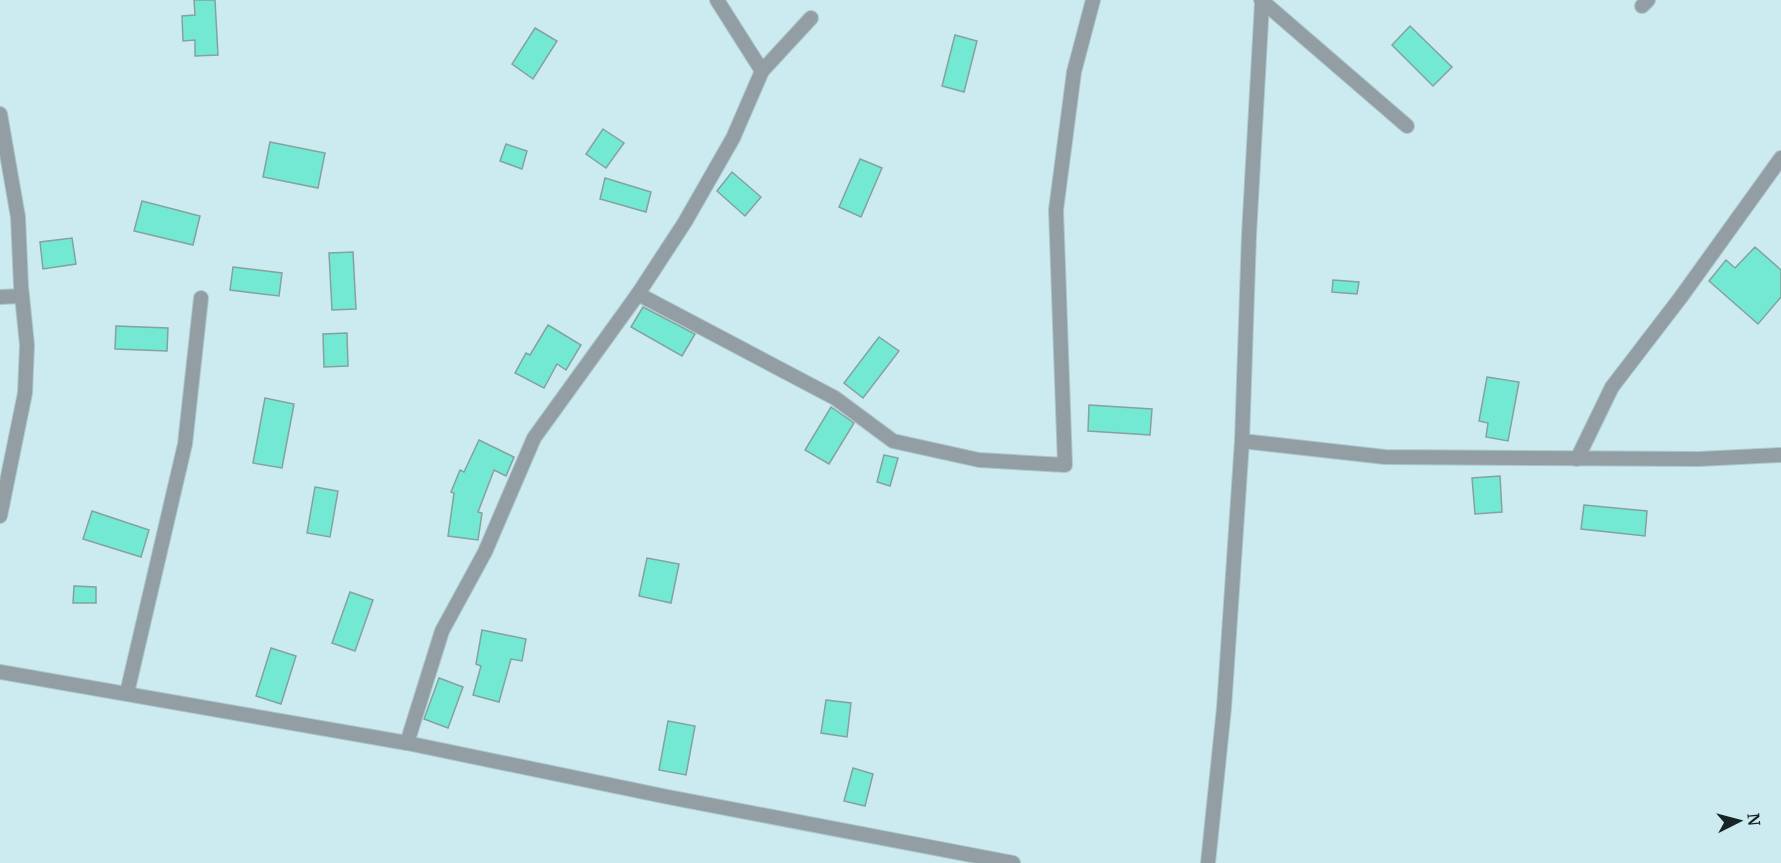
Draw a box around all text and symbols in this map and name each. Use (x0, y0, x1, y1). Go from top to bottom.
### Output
north arrow (1709, 791, 1769, 851)
text: N (1743, 812, 1765, 827)

